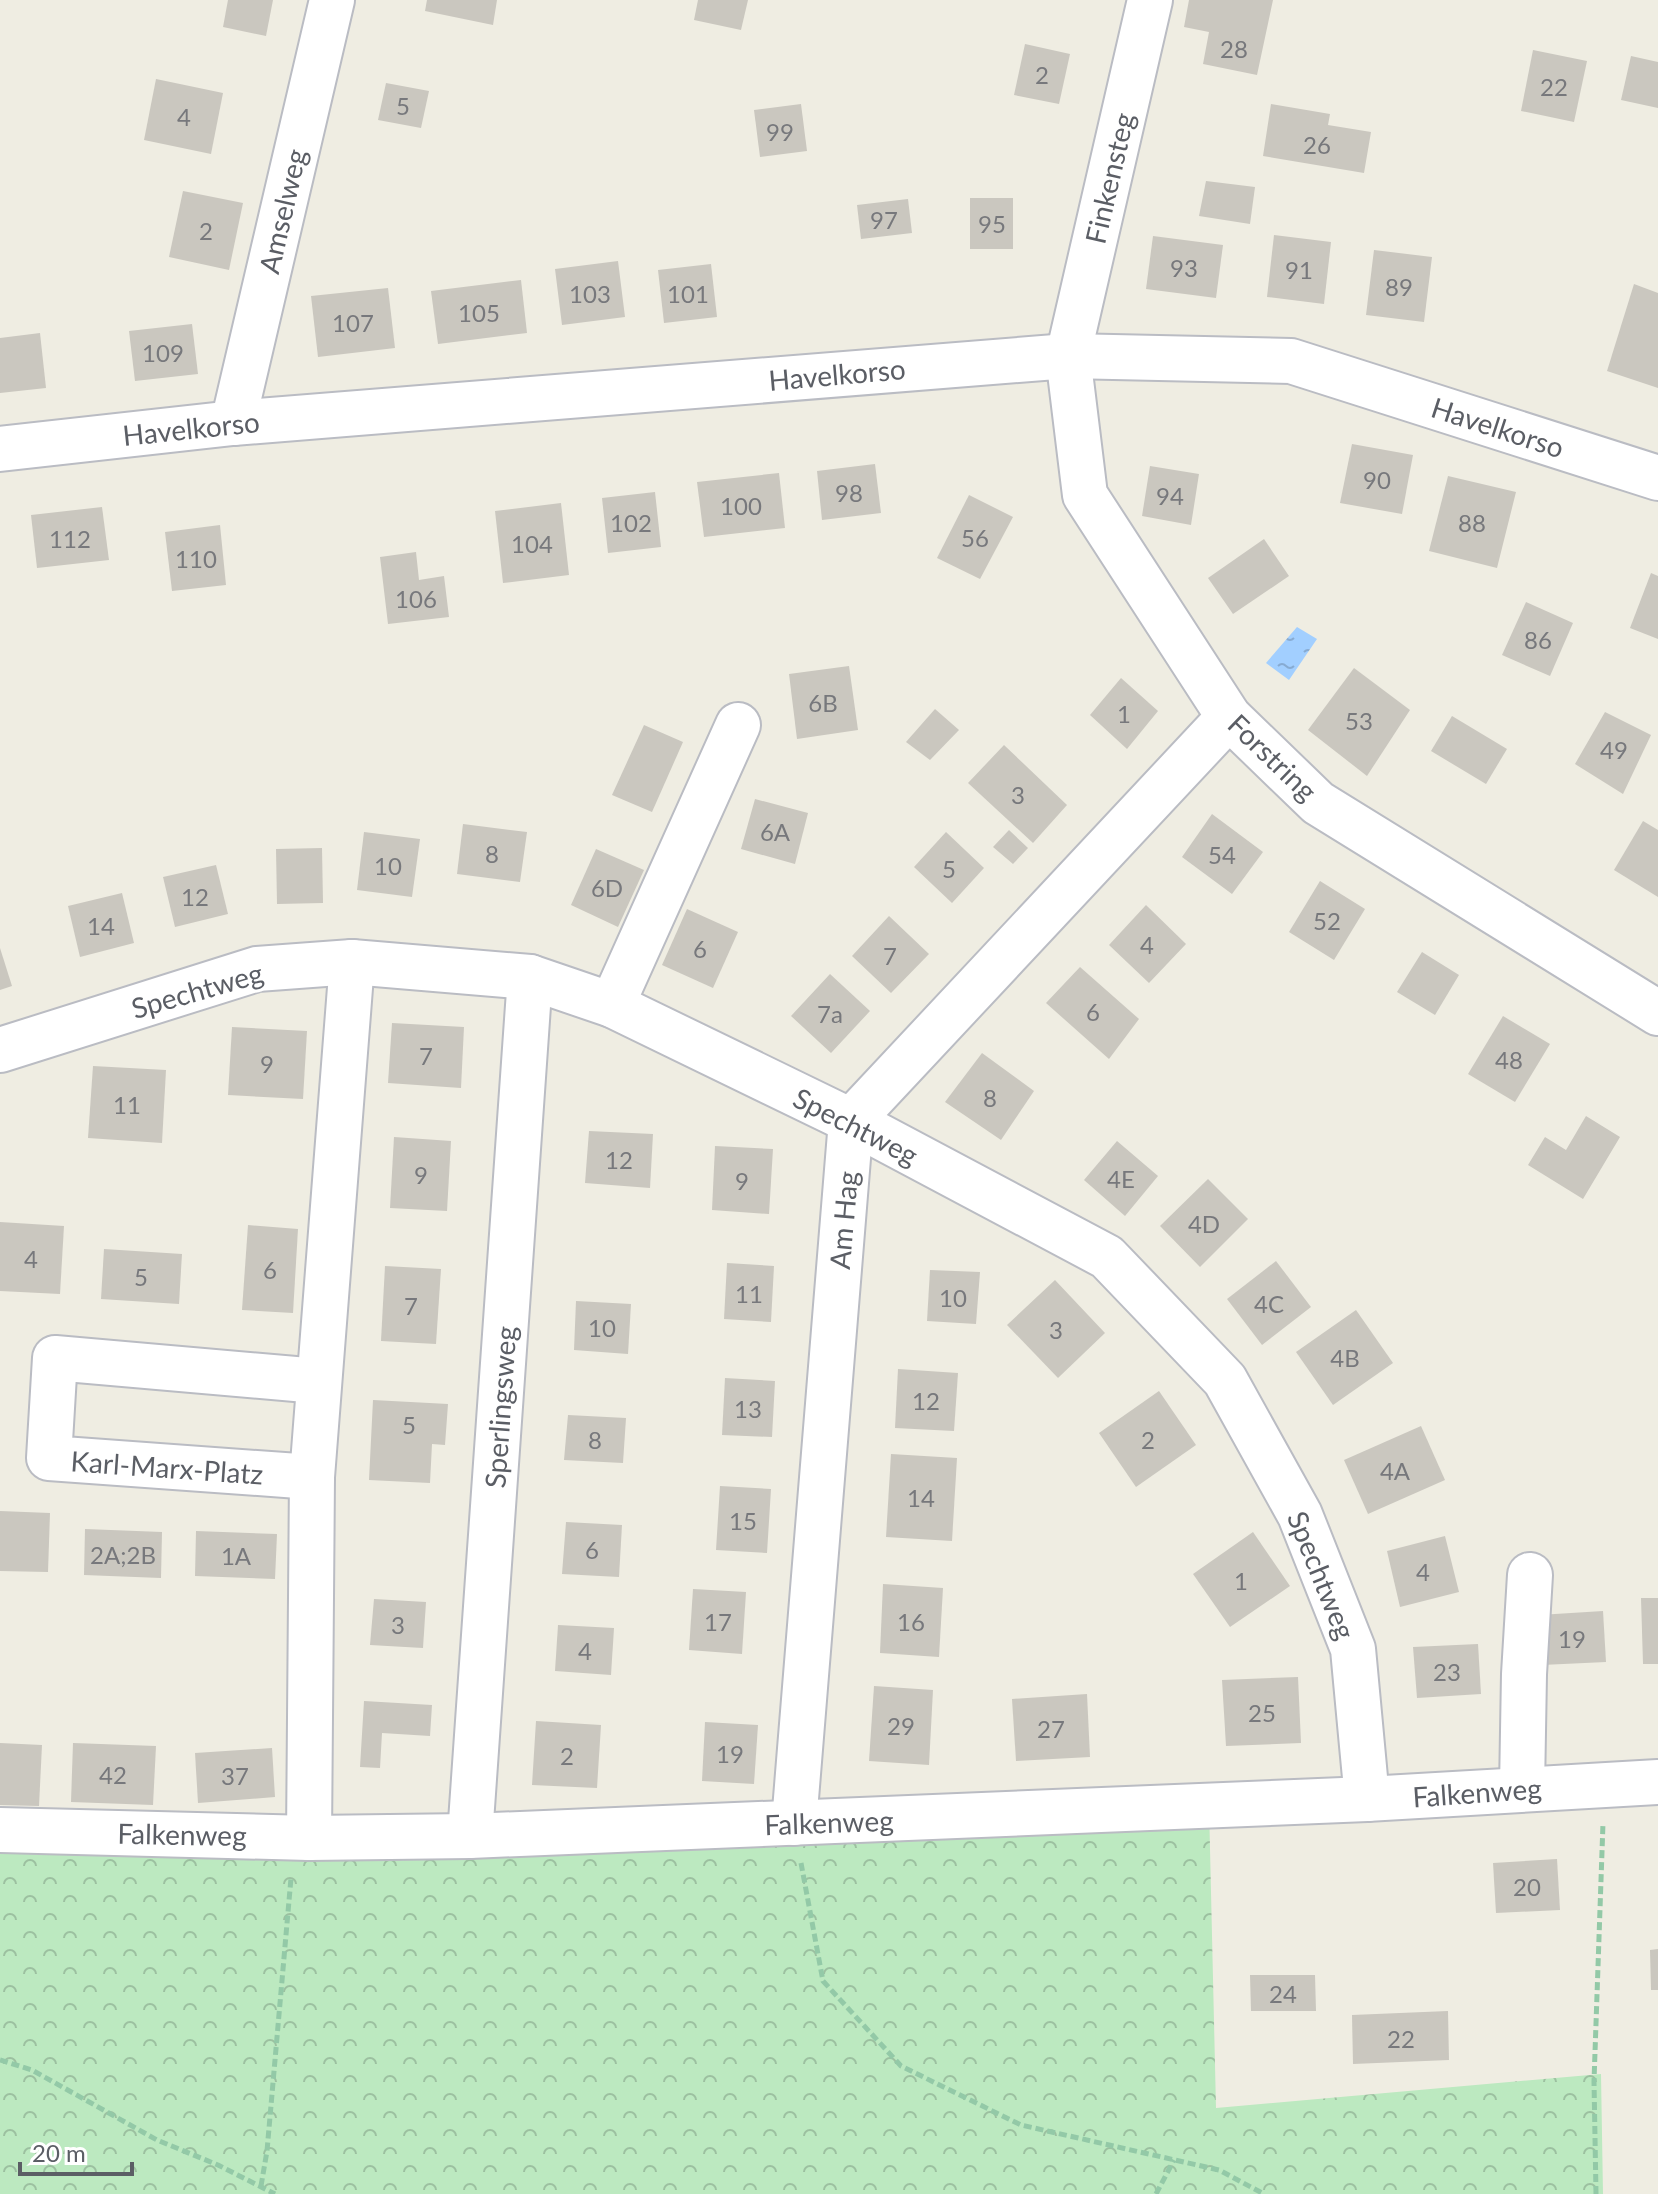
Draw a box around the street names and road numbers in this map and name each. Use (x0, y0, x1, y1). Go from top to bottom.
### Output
street label: Finkensteg (1077, 109, 1141, 247)
street label: Amselweg (251, 146, 313, 276)
street label: Havelkorso (767, 351, 907, 397)
street label: Havelkorso (1427, 390, 1569, 464)
street label: Havelkorso (121, 404, 261, 452)
street label: Forstring (1222, 707, 1324, 807)
street label: Spechtweg (127, 955, 267, 1025)
street label: Spechtweg (788, 1080, 924, 1172)
street label: Am Hag (822, 1169, 864, 1271)
street label: Sperlingsweg (477, 1325, 523, 1489)
street label: Karl-Marx-Platz (70, 1443, 264, 1491)
street label: Spechtweg (1281, 1506, 1363, 1644)
street label: Falkenweg (1411, 1771, 1543, 1813)
street label: Falkenweg (764, 1803, 894, 1841)
street label: Falkenweg (117, 1816, 247, 1852)

